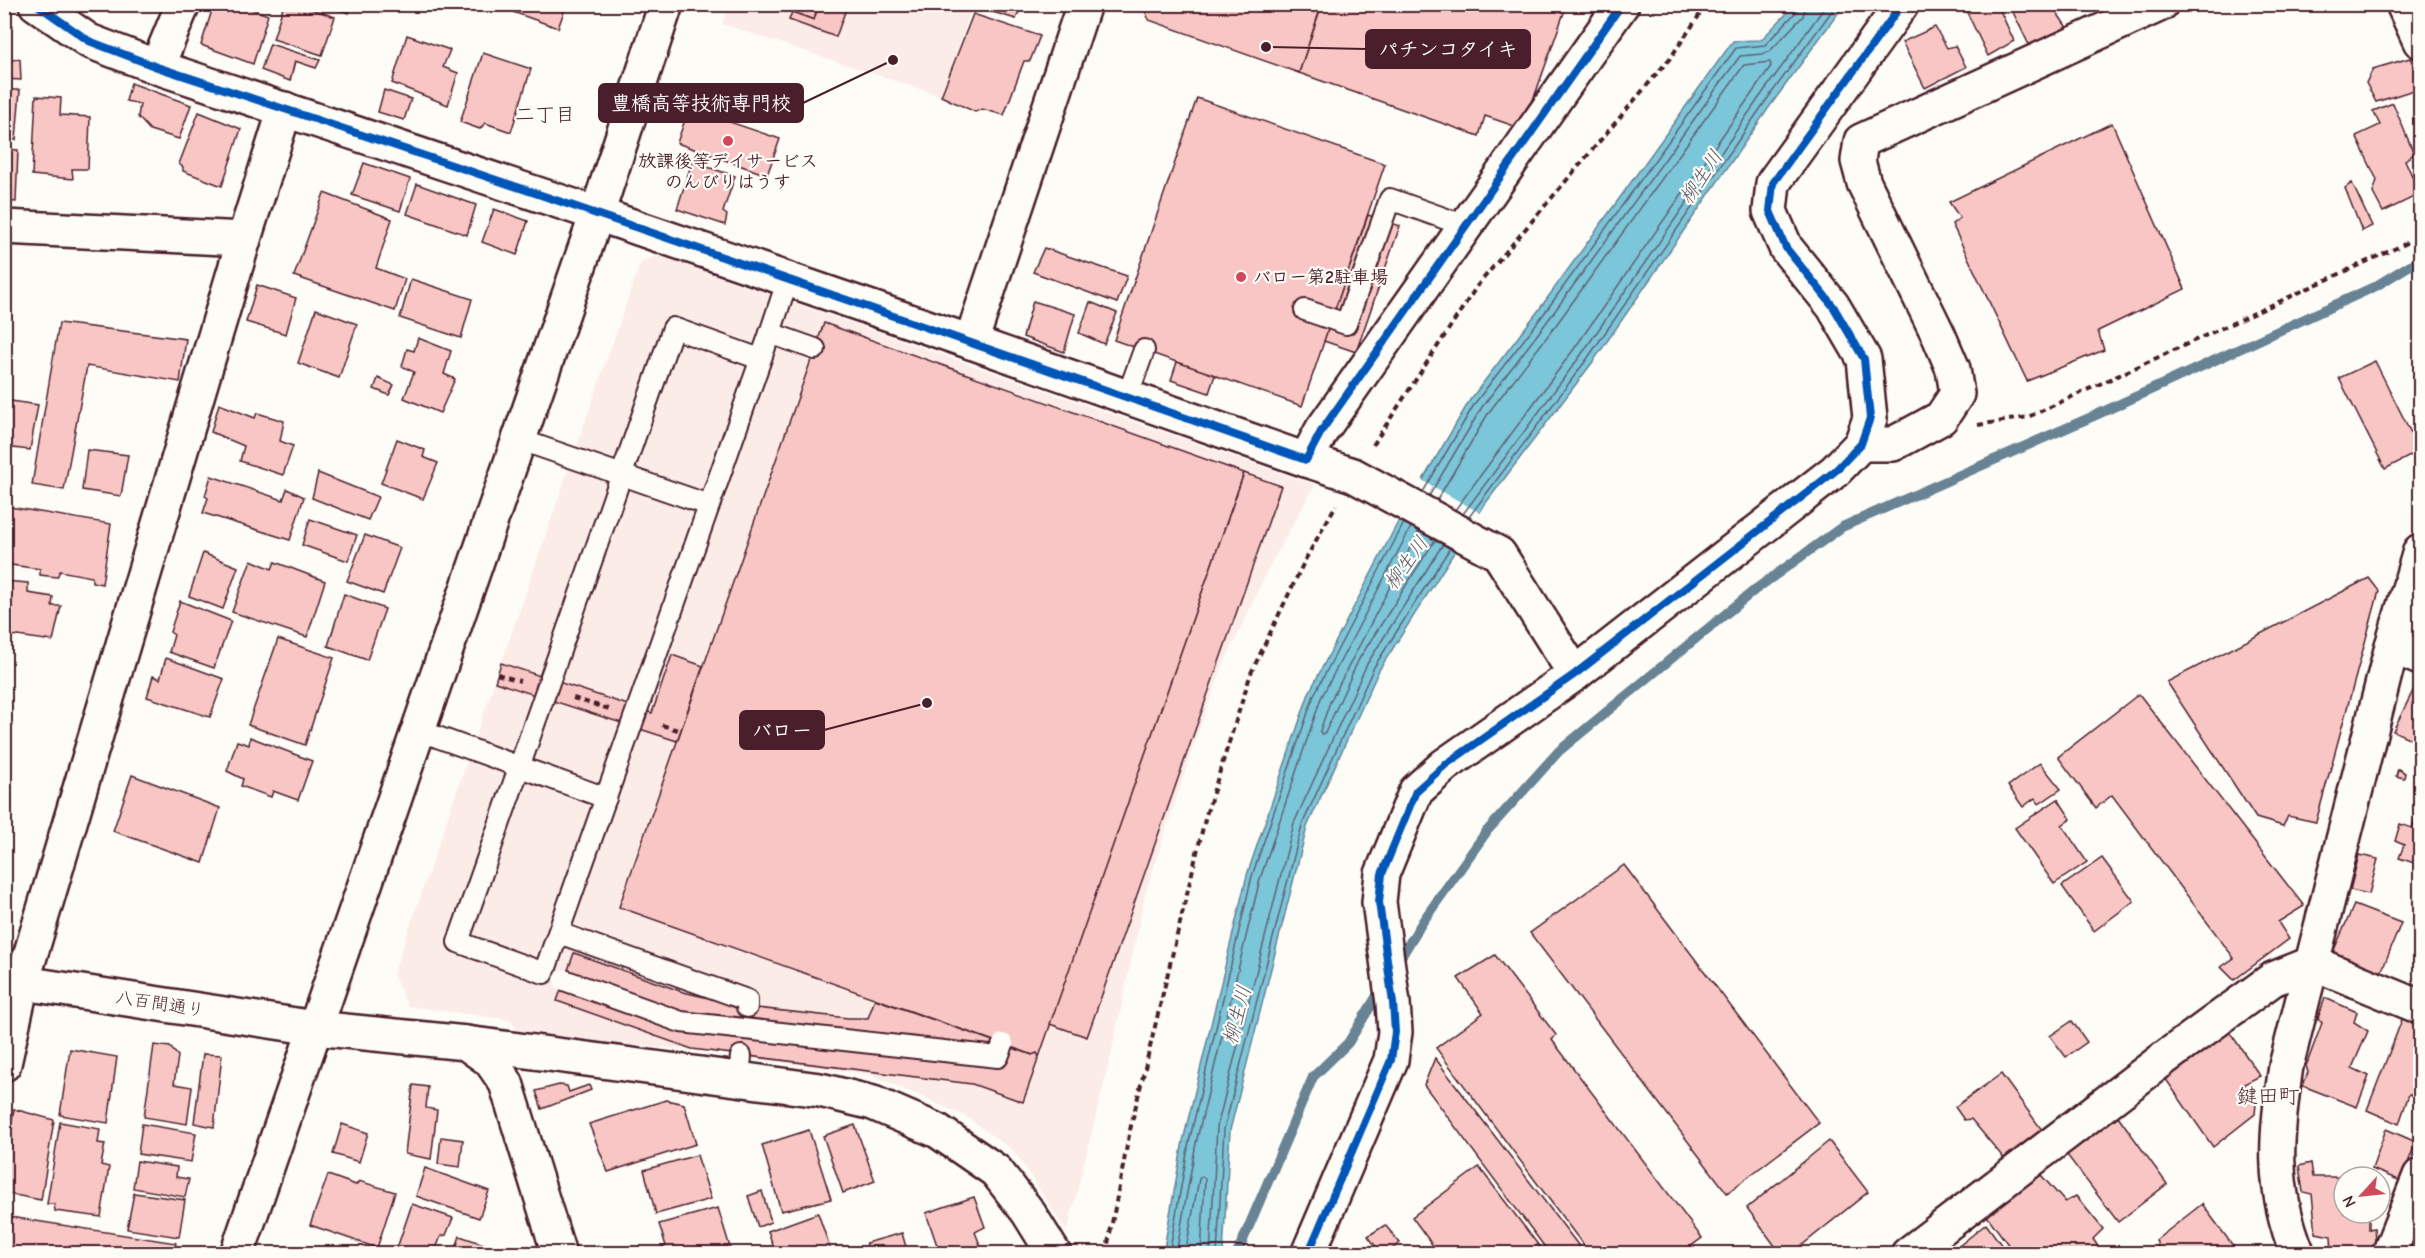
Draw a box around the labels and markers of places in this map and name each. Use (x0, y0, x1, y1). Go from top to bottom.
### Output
callout: パチンコタイキ (1366, 30, 1530, 68)
callout: 豊橋高等技術専門校 (599, 84, 803, 122)
marker: 放課後等デイサービス のんびりはうす (721, 134, 735, 148)
place label: 放課後等デイサービス のんびりはうす (638, 151, 818, 193)
place label: バロー第2駐車場 (1253, 267, 1388, 288)
marker: バロー第2駐車場 (1234, 270, 1248, 284)
callout: バロー (740, 711, 824, 749)

